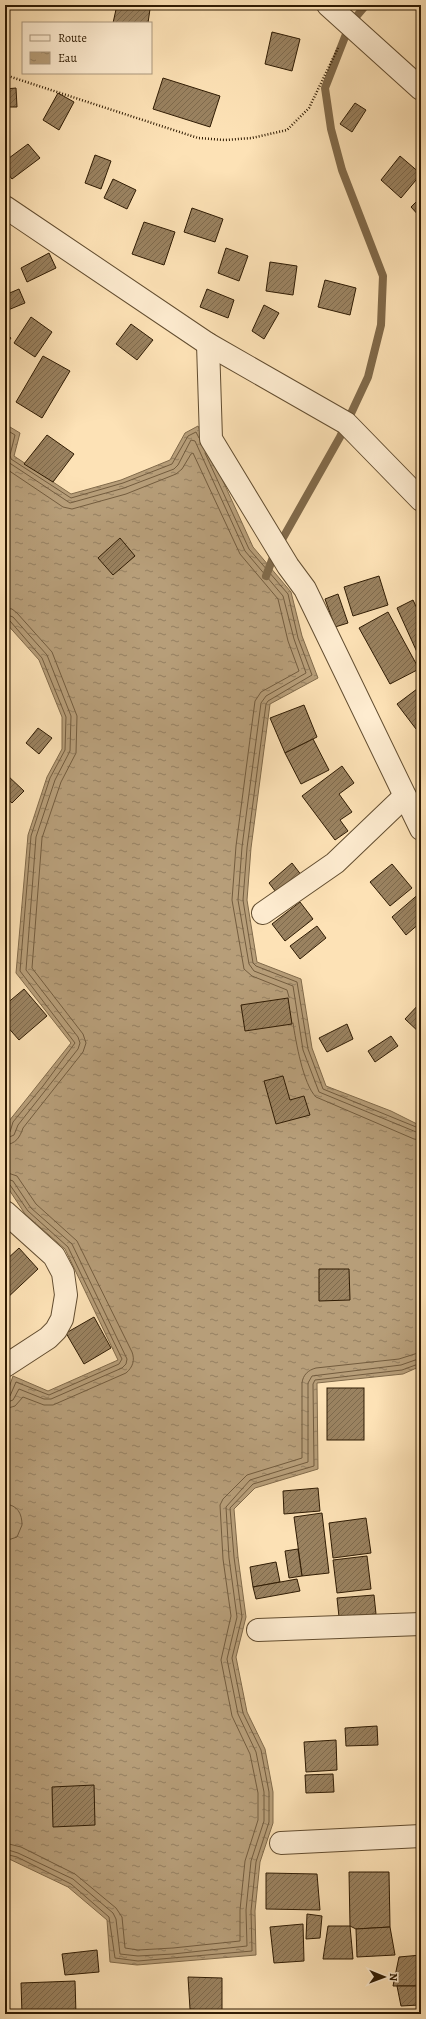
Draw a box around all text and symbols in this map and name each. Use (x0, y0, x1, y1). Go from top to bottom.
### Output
legend (22, 22, 152, 74)
text: Route (58, 30, 87, 46)
text: Eau (58, 50, 77, 66)
north arrow (364, 1957, 404, 1997)
text: N (386, 1973, 401, 1981)

